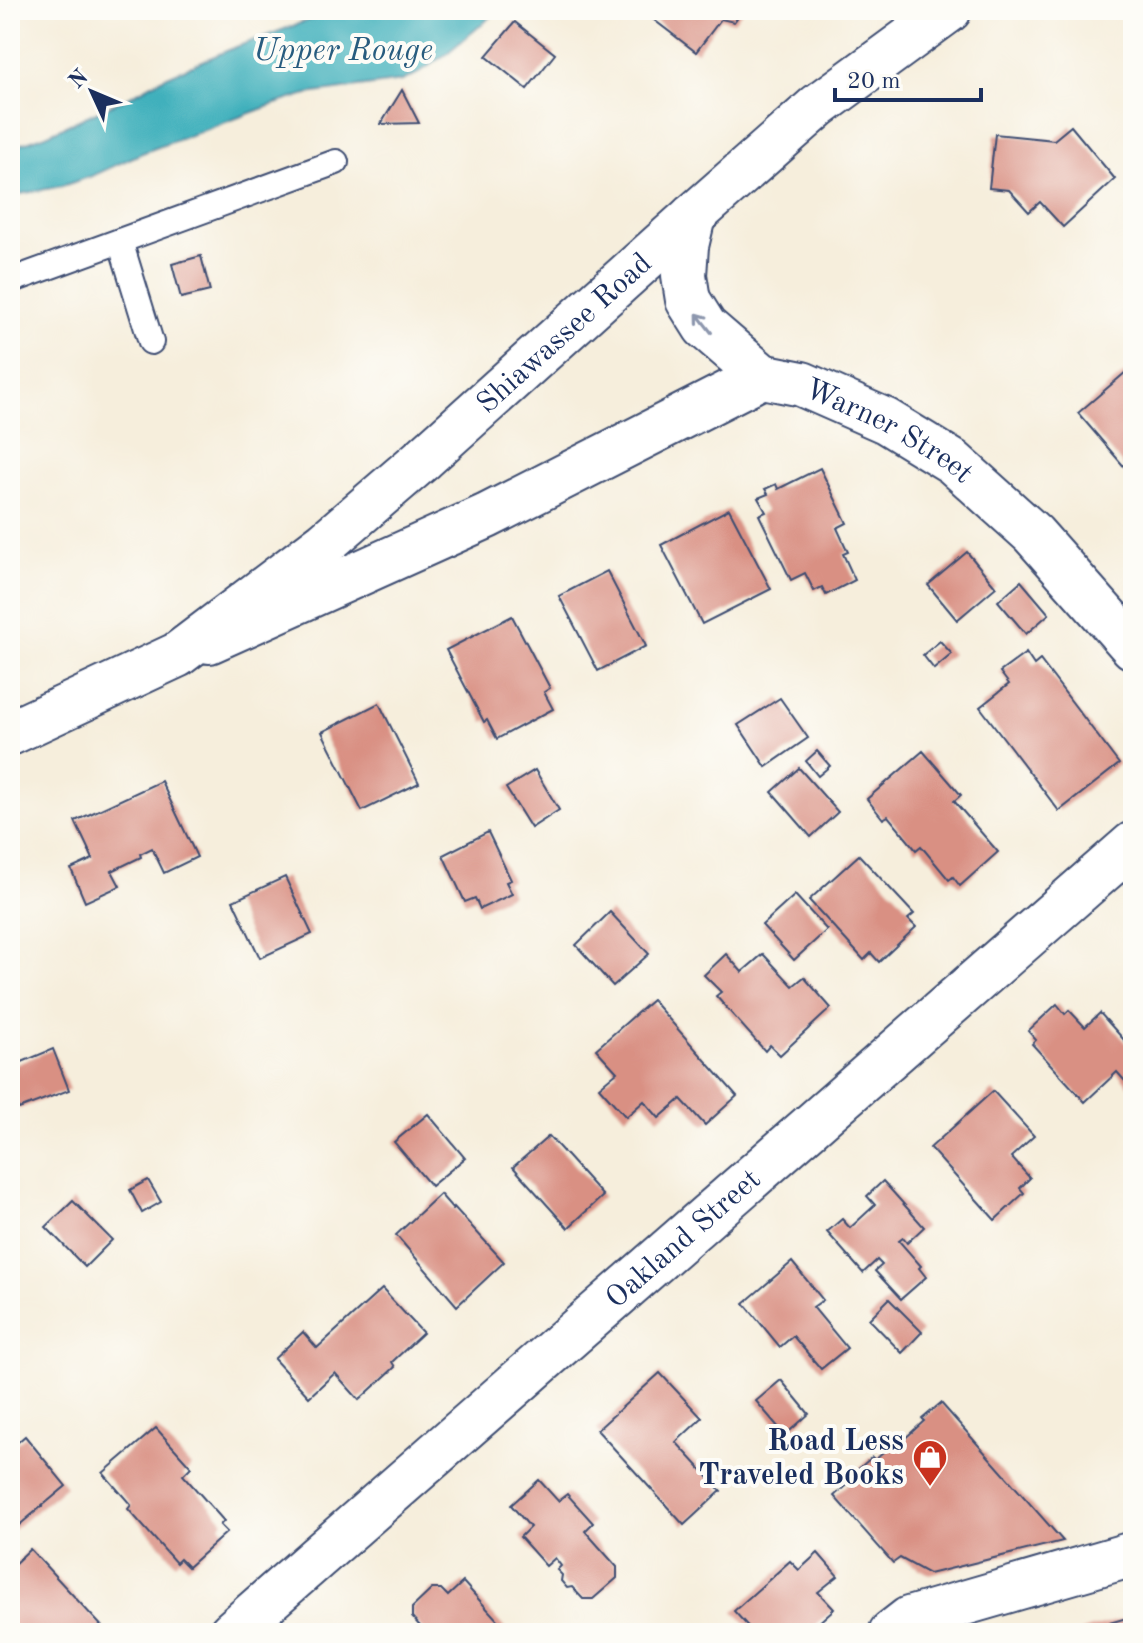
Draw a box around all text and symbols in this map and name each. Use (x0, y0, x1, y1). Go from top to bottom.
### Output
water label: Upper Rouge (253, 36, 433, 68)
north arrow (52, 52, 132, 132)
scale bar (835, 52, 981, 102)
text: N (65, 66, 93, 93)
text: 20 m (847, 70, 901, 94)
street label: Shiawassee Road (472, 248, 658, 420)
one-way arrow (696, 313, 713, 334)
street label: Warner Street (800, 374, 978, 489)
street label: Oakland Street (601, 1164, 767, 1315)
place label: Road Less Traveled Books (698, 1427, 904, 1491)
shop icon: Road Less Traveled Books (911, 1438, 949, 1488)

